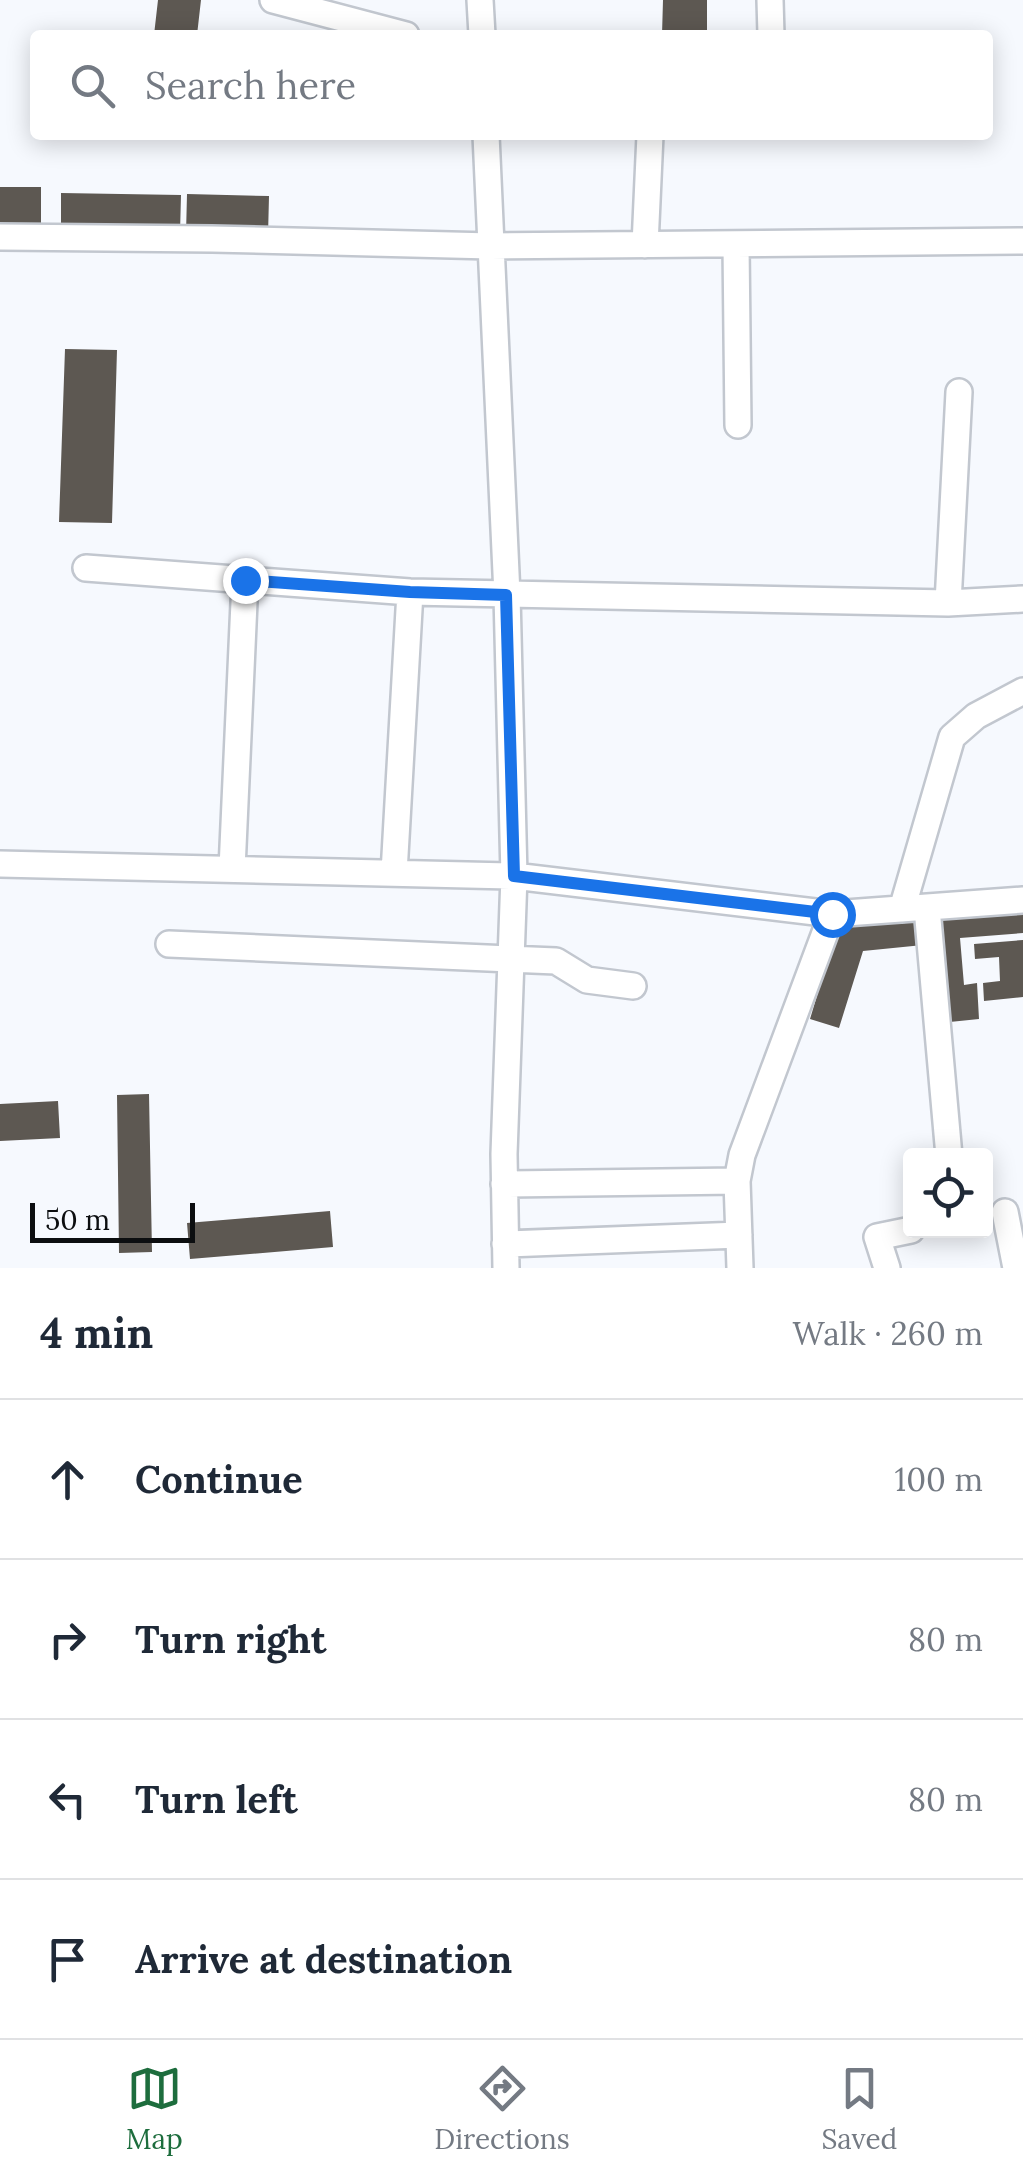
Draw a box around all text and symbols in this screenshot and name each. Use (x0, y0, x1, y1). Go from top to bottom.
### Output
search box (30, 30, 993, 140)
icon: search (65, 58, 120, 113)
text: Search here (145, 61, 356, 109)
route end (223, 558, 269, 604)
route start (810, 892, 856, 938)
map controls (903, 1148, 993, 1238)
button: locate (903, 1148, 993, 1238)
scale bar (30, 1198, 195, 1242)
text: 50 m (45, 1202, 110, 1238)
text: 4 min (40, 1306, 153, 1360)
text: Walk · 260 m (793, 1313, 983, 1354)
icon: ahead (40, 1452, 95, 1507)
text: Continue (135, 1455, 303, 1503)
text: 100 m (895, 1459, 983, 1500)
icon: right (40, 1612, 95, 1667)
text: Turn right (135, 1615, 326, 1663)
text: 80 m (908, 1619, 983, 1660)
icon: left (40, 1772, 95, 1827)
text: Turn left (135, 1775, 298, 1823)
text: 80 m (908, 1779, 983, 1820)
icon: arrive (40, 1932, 95, 1987)
text: Arrive at destination (135, 1935, 512, 1983)
tab: Map (126, 2061, 183, 2157)
tab: Directions (434, 2061, 570, 2157)
tab: Saved (821, 2061, 897, 2157)

